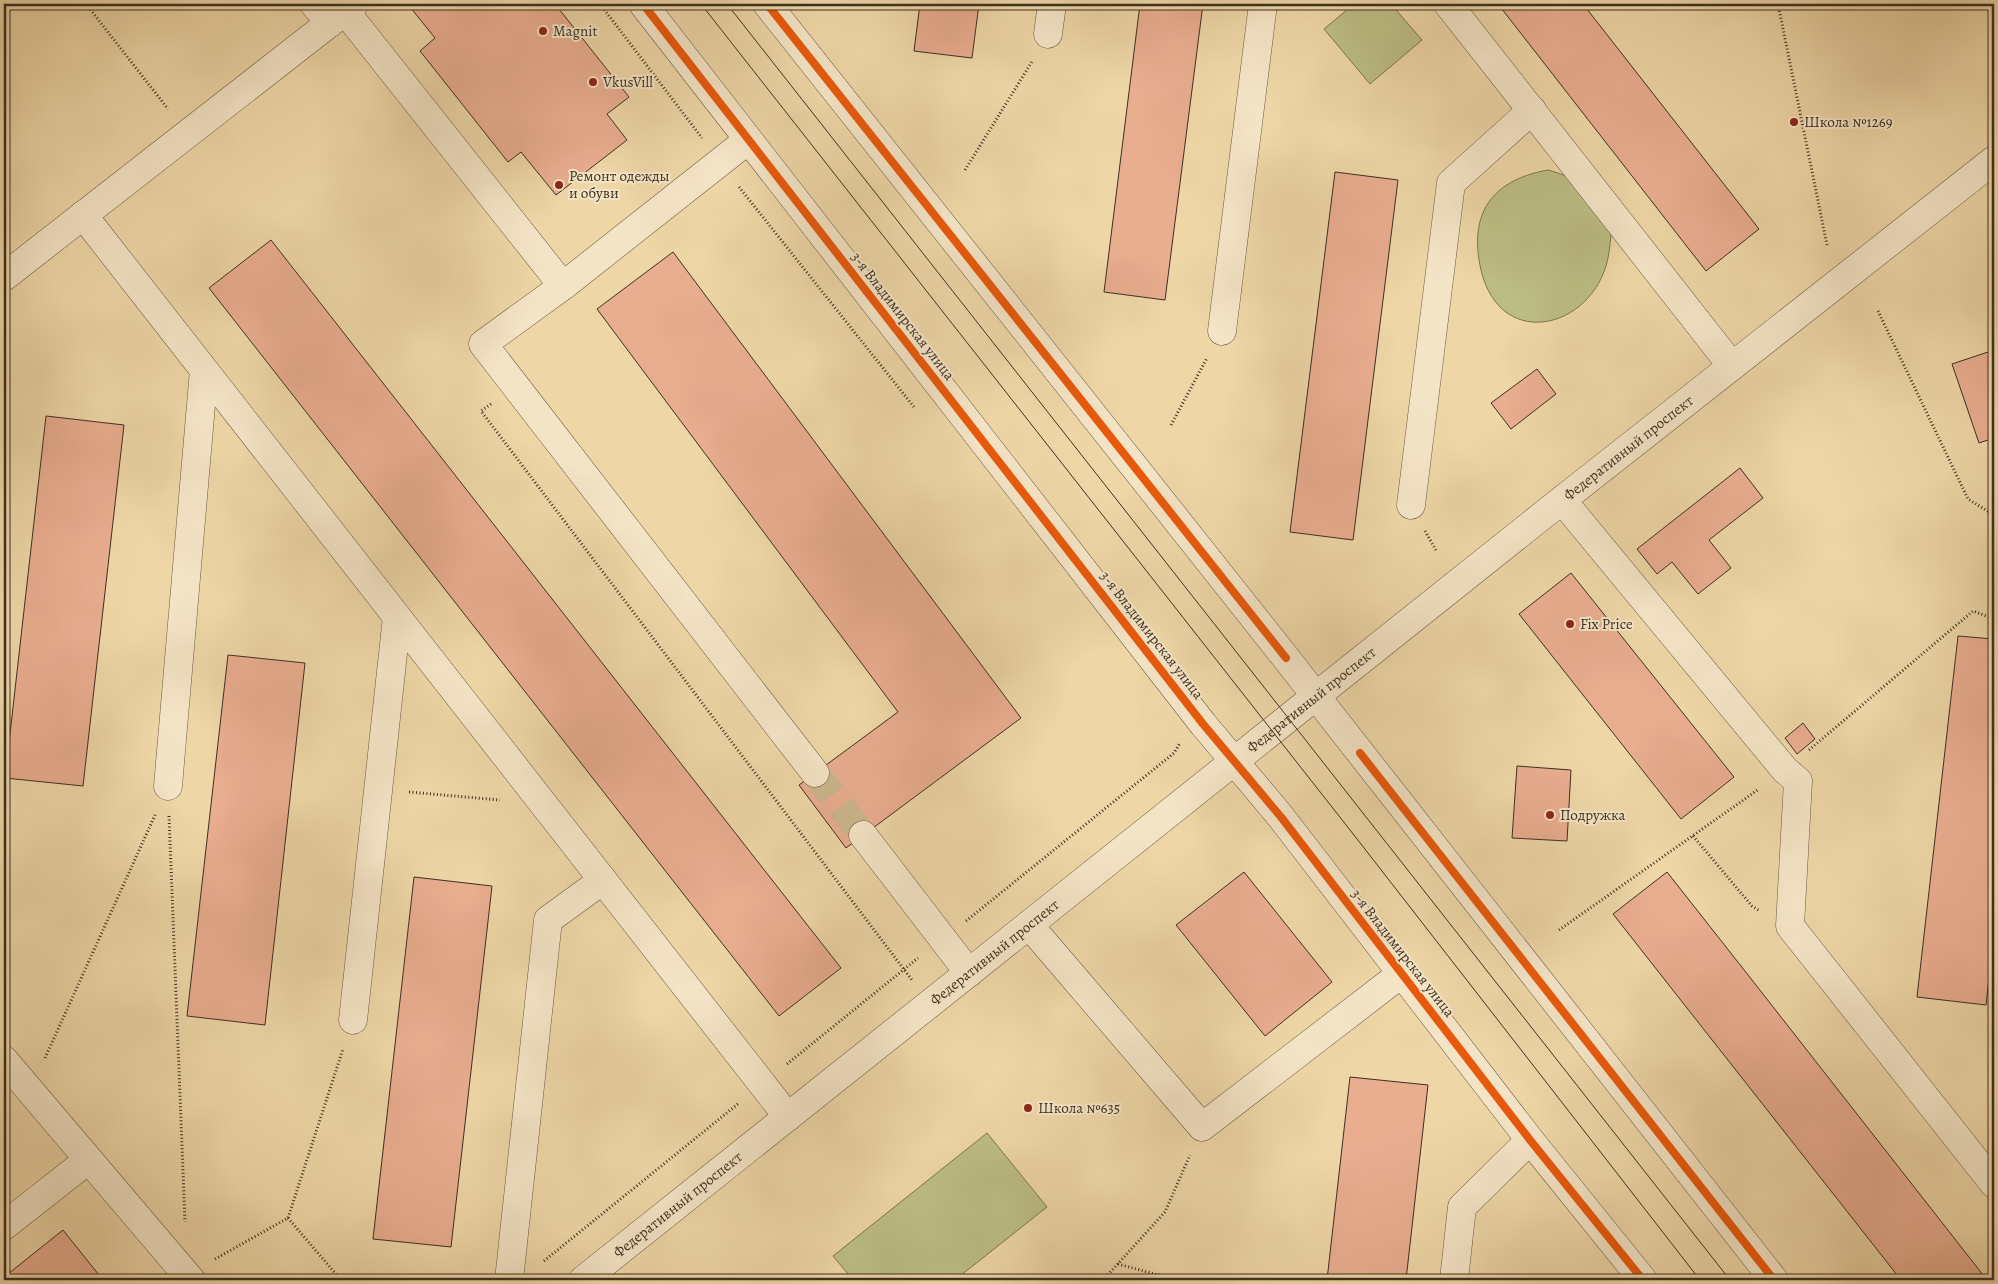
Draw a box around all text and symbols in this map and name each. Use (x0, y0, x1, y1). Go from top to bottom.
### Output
place label: Magnit (553, 21, 598, 41)
marker: Magnit (537, 25, 549, 37)
place label: VkusVill (602, 72, 653, 92)
marker: VkusVill (587, 76, 599, 88)
place label: Школа №1269 (1804, 112, 1893, 132)
marker: Школа №1269 (1788, 116, 1800, 128)
place label: Ремонт одежды и обуви (569, 166, 670, 203)
marker: Ремонт одежды и обуви (553, 179, 565, 191)
street label: 3-я Владимирская улица (847, 248, 959, 384)
street label: Федеративный проспект (1559, 390, 1697, 505)
street label: 3-я Владимирская улица (1096, 567, 1208, 703)
place label: Fix Price (1580, 614, 1633, 634)
marker: Fix Price (1564, 618, 1576, 630)
street label: Федеративный проспект (1242, 642, 1380, 758)
place label: Подружка (1560, 805, 1626, 825)
marker: Подружка (1544, 809, 1556, 821)
street label: 3-я Владимирская улица (1347, 885, 1459, 1021)
street label: Федеративный проспект (926, 894, 1063, 1010)
place label: Школа №635 (1038, 1098, 1120, 1118)
marker: Школа №635 (1022, 1102, 1034, 1114)
street label: Федеративный проспект (609, 1147, 747, 1262)

